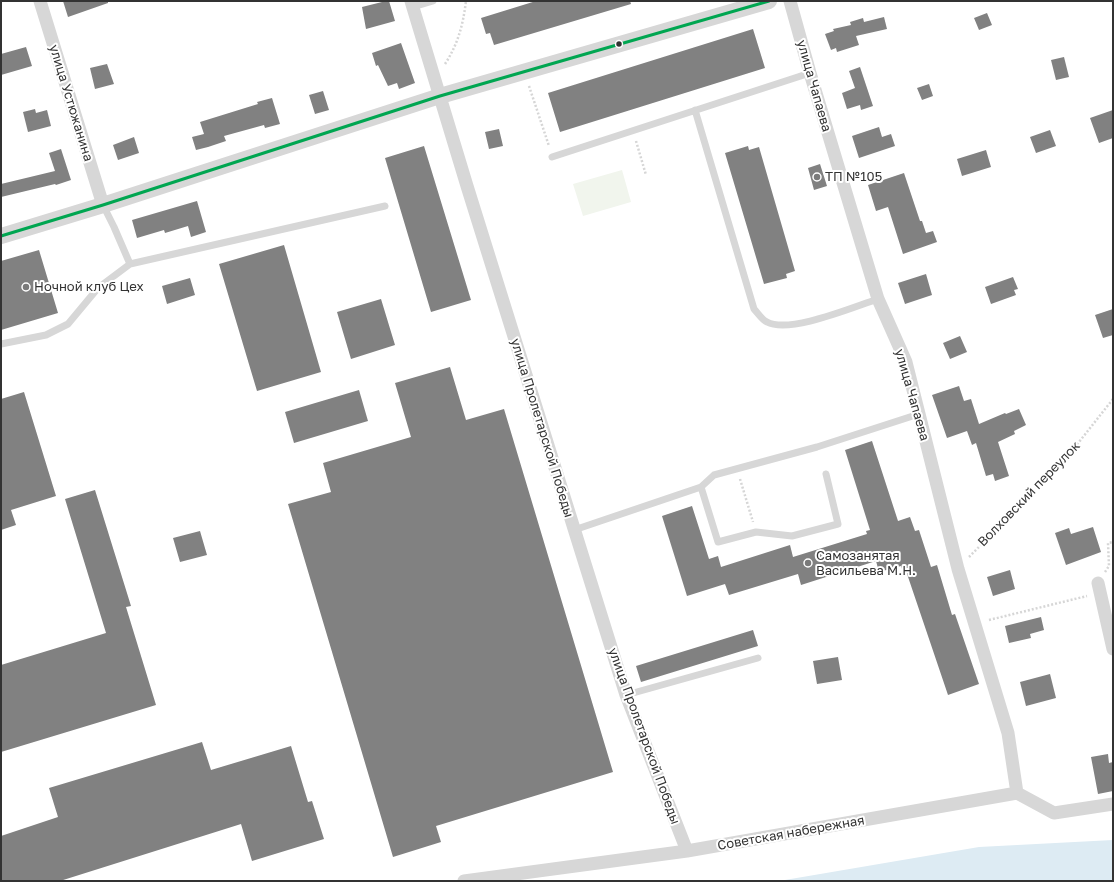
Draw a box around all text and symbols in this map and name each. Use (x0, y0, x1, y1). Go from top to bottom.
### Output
street label: улица Чапаева (793, 38, 835, 134)
unlabelled marker (614, 39, 624, 49)
street label: улица Устюжанина (46, 43, 96, 163)
place label: ТП №105 (825, 169, 882, 185)
marker: ТП №105 (812, 172, 822, 182)
place label: Ночной клуб Цех (34, 279, 144, 295)
marker: Ночной клуб Цех (21, 282, 31, 292)
street label: улица Пролетарской Победы (507, 337, 577, 519)
street label: улица Чапаева (891, 347, 933, 443)
street label: Волховский переулок (975, 438, 1083, 550)
place label: Самозанятая Васильева М.Н. (816, 548, 916, 579)
marker: Самозанятая Васильева М.Н. (803, 558, 813, 568)
street label: улица Пролетарской Победы (605, 646, 683, 826)
street label: Советская набережная (716, 812, 866, 854)

